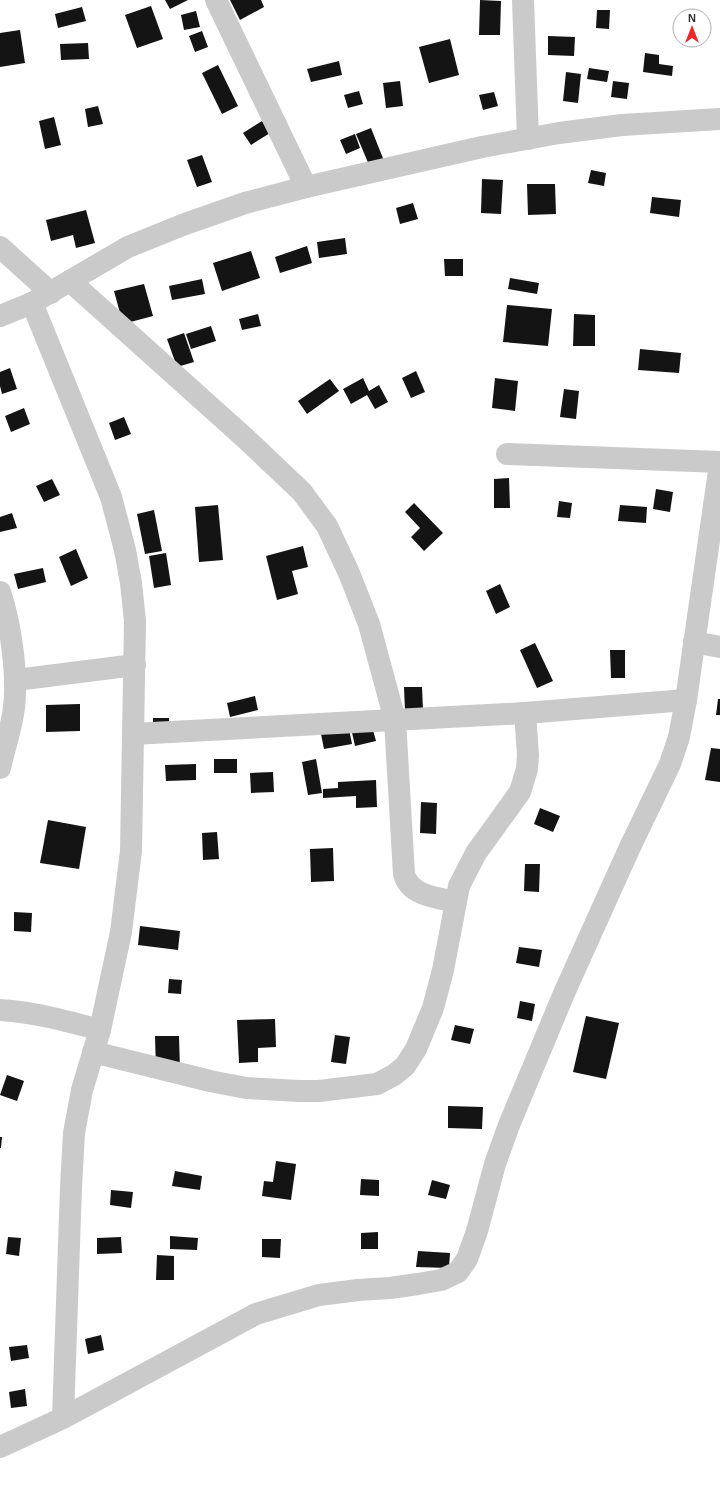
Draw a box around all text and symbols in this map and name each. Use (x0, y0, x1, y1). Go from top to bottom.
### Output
north arrow (672, 8, 712, 48)
text: N (688, 12, 696, 24)

